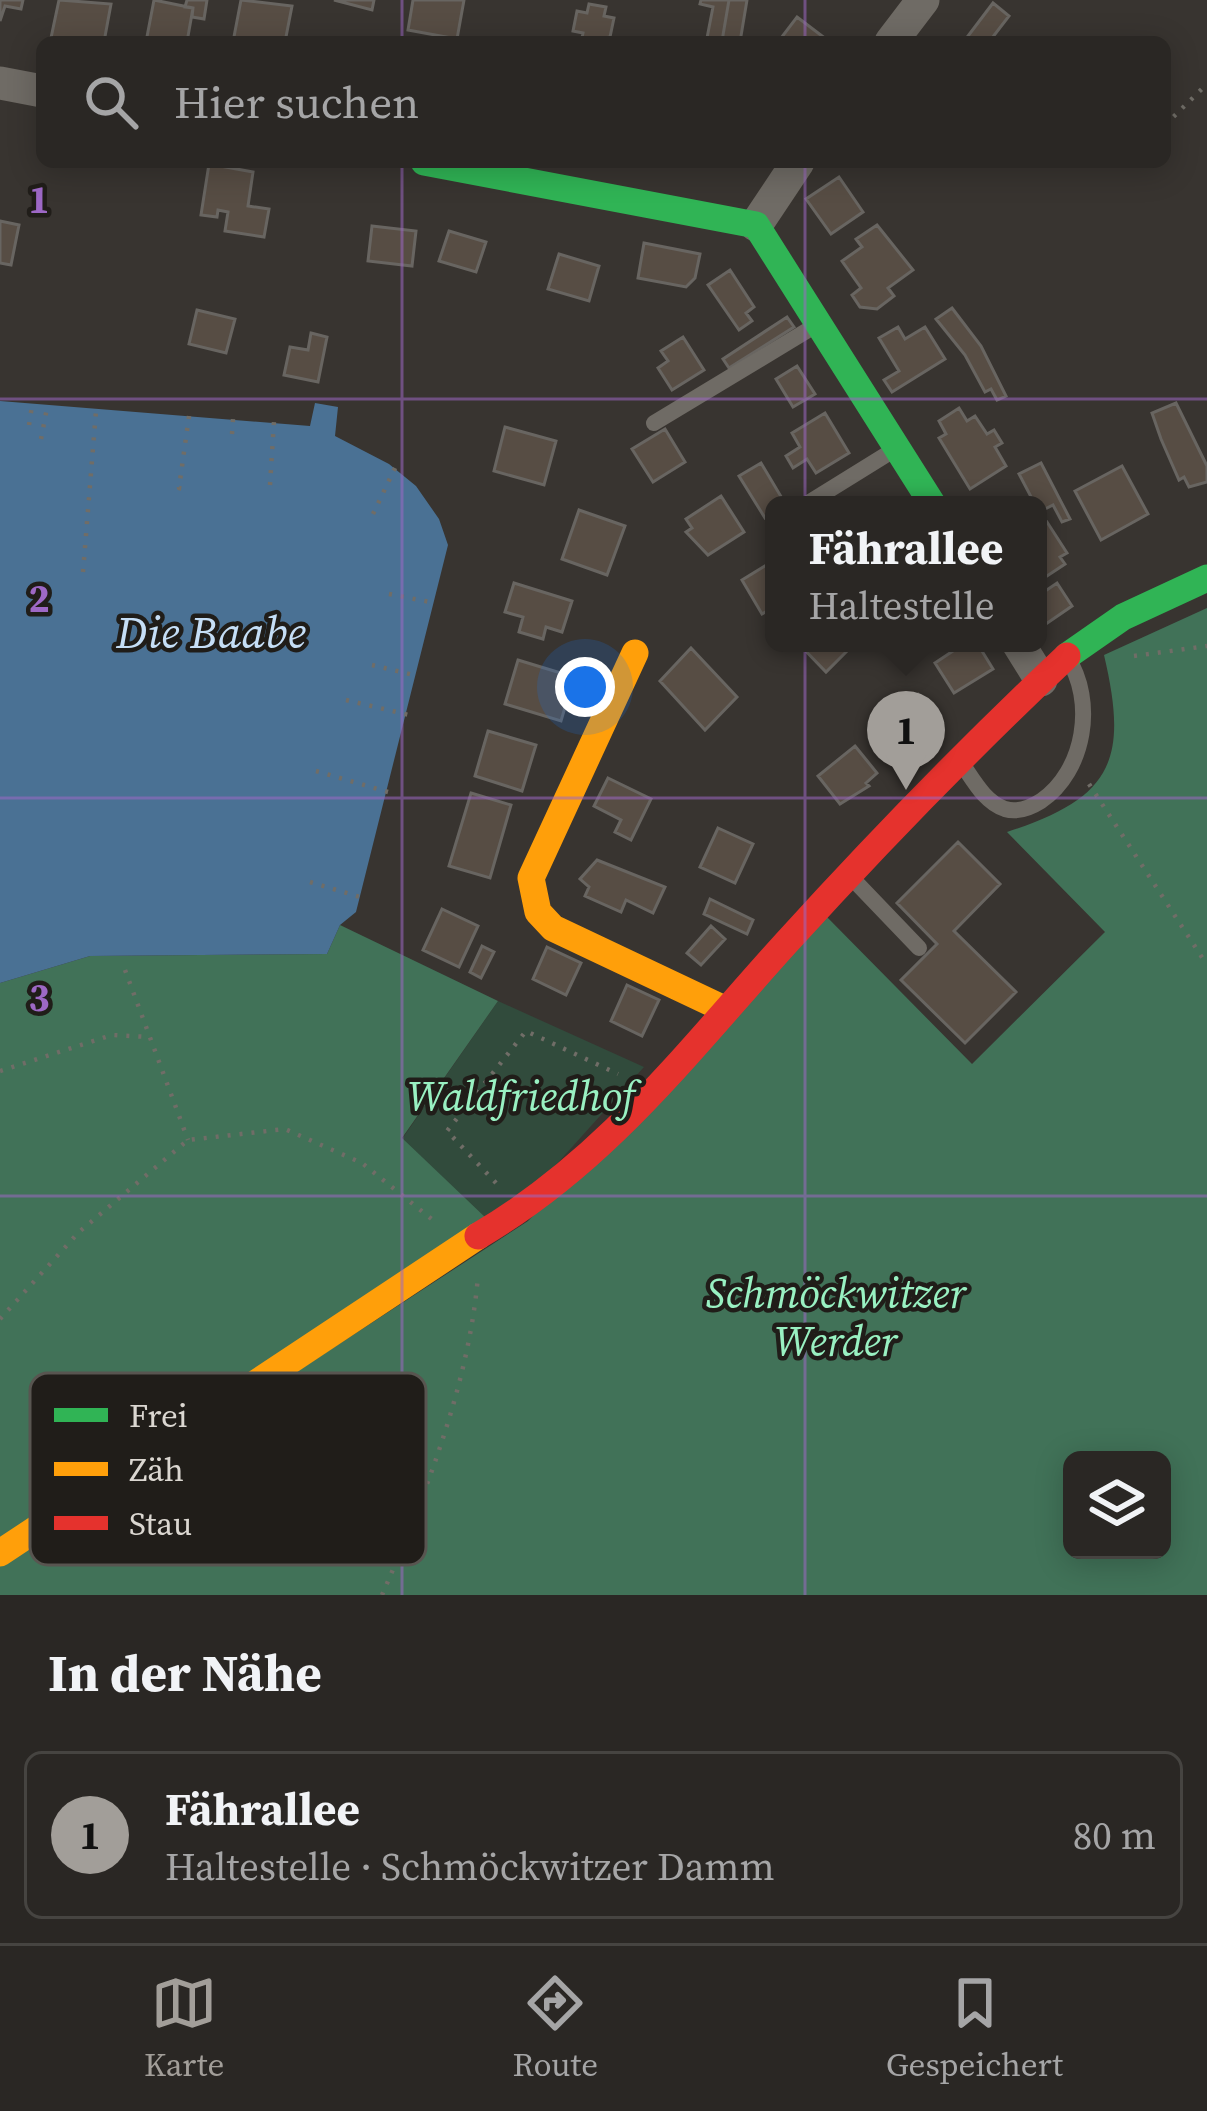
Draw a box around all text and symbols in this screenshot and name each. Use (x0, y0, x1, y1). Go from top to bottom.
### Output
search box (36, 36, 1171, 168)
icon: search (78, 69, 144, 135)
text: Hier suchen (174, 71, 419, 133)
text: 1 (28, 173, 50, 226)
popup (765, 496, 1047, 652)
text: Fährallee (809, 517, 1004, 579)
text: 2 (28, 572, 50, 625)
text: Haltestelle (809, 579, 995, 632)
water label: Die Baabe (115, 601, 306, 663)
your location (555, 657, 615, 717)
pin: 1 (867, 691, 945, 790)
text: 3 (28, 971, 50, 1024)
park label: Waldfriedhof (407, 1067, 642, 1125)
park label: Schmöckwitzer Werder (706, 1264, 968, 1370)
legend (30, 1373, 426, 1565)
text: Frei (129, 1393, 188, 1438)
text: Zäh (129, 1447, 184, 1492)
map controls (1063, 1451, 1171, 1559)
button: layers (1063, 1451, 1171, 1559)
text: Stau (129, 1501, 192, 1546)
text: In der Nähe (48, 1638, 322, 1708)
text: Fährallee (165, 1778, 360, 1840)
text: 1 (79, 1809, 101, 1862)
text: 80 m (1073, 1809, 1156, 1862)
text: Haltestelle · Schmöckwitzer Damm (165, 1840, 775, 1893)
tab: Karte (144, 1970, 224, 2087)
tab: Route (512, 1970, 598, 2087)
tab: Gespeichert (886, 1970, 1063, 2087)

